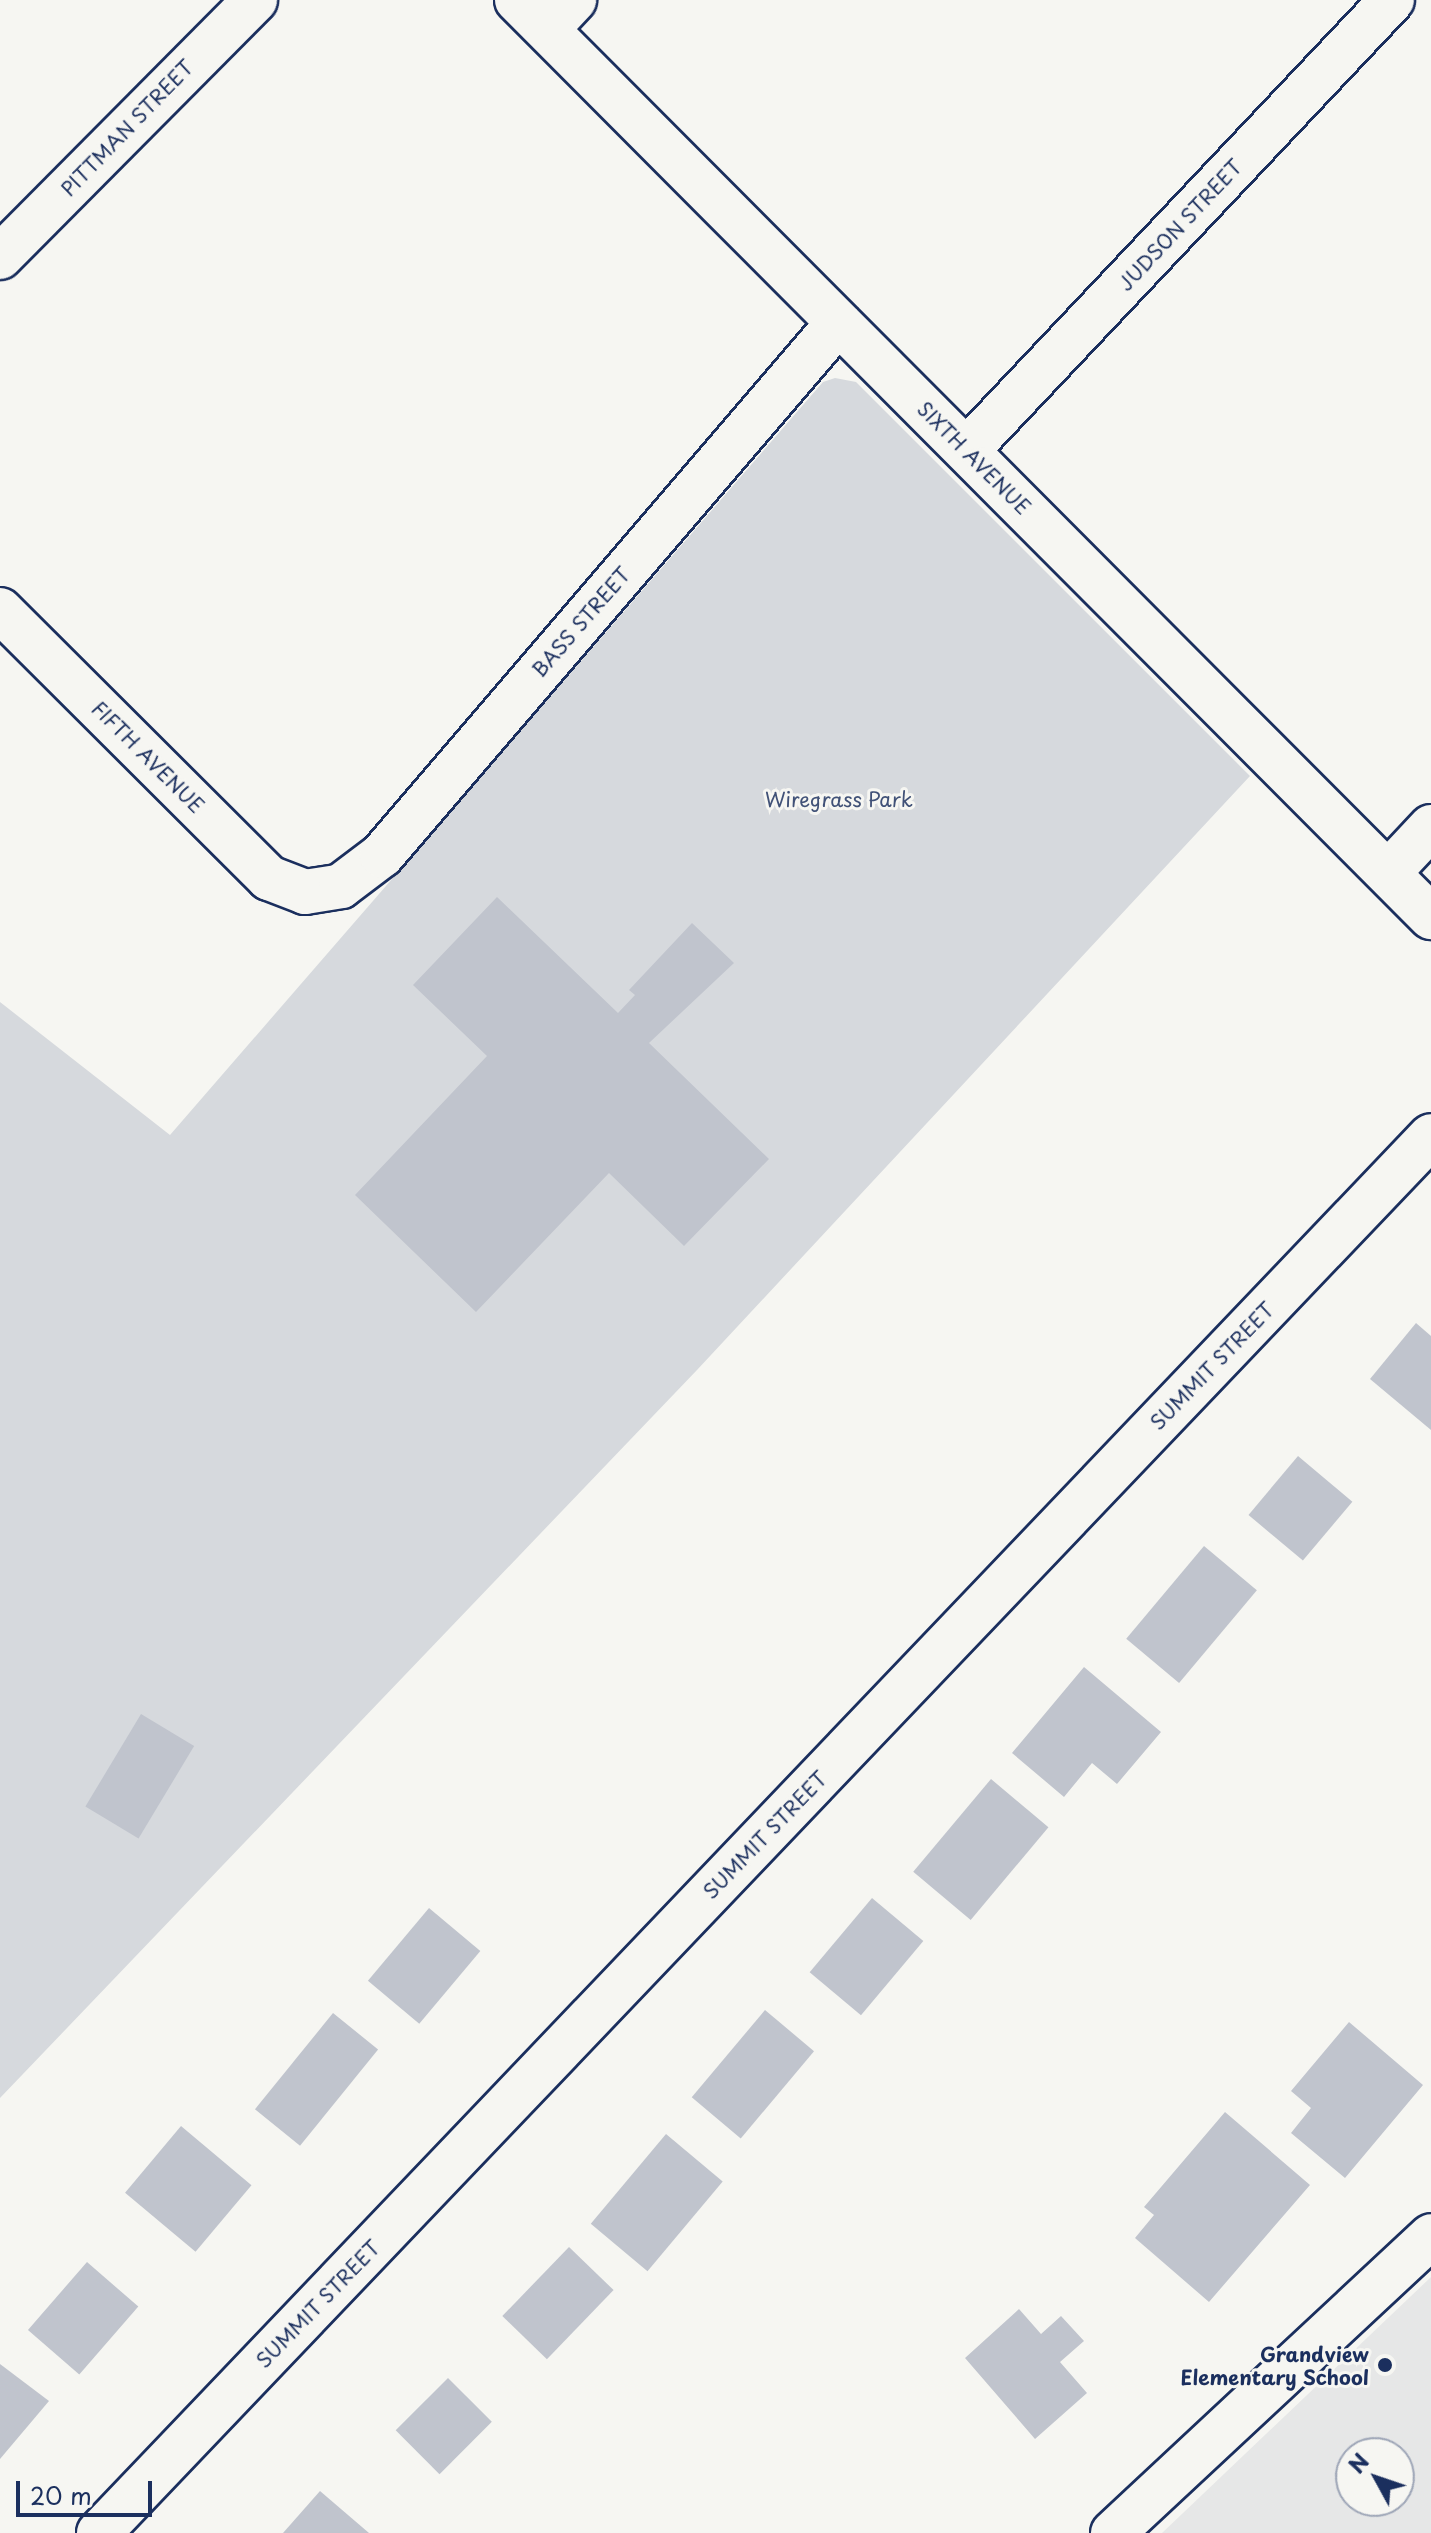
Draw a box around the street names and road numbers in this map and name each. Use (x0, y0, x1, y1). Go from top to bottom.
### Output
street label: PITTMAN STREET (56, 55, 198, 201)
street label: JUDSON STREET (1113, 154, 1247, 296)
street label: SIXTH AVENUE (912, 396, 1036, 520)
street label: BASS STREET (526, 561, 636, 683)
street label: FIFTH AVENUE (87, 696, 209, 818)
street label: SUMMIT STREET (1144, 1296, 1280, 1436)
street label: SUMMIT STREET (697, 1765, 833, 1905)
street label: SUMMIT STREET (250, 2234, 386, 2374)

